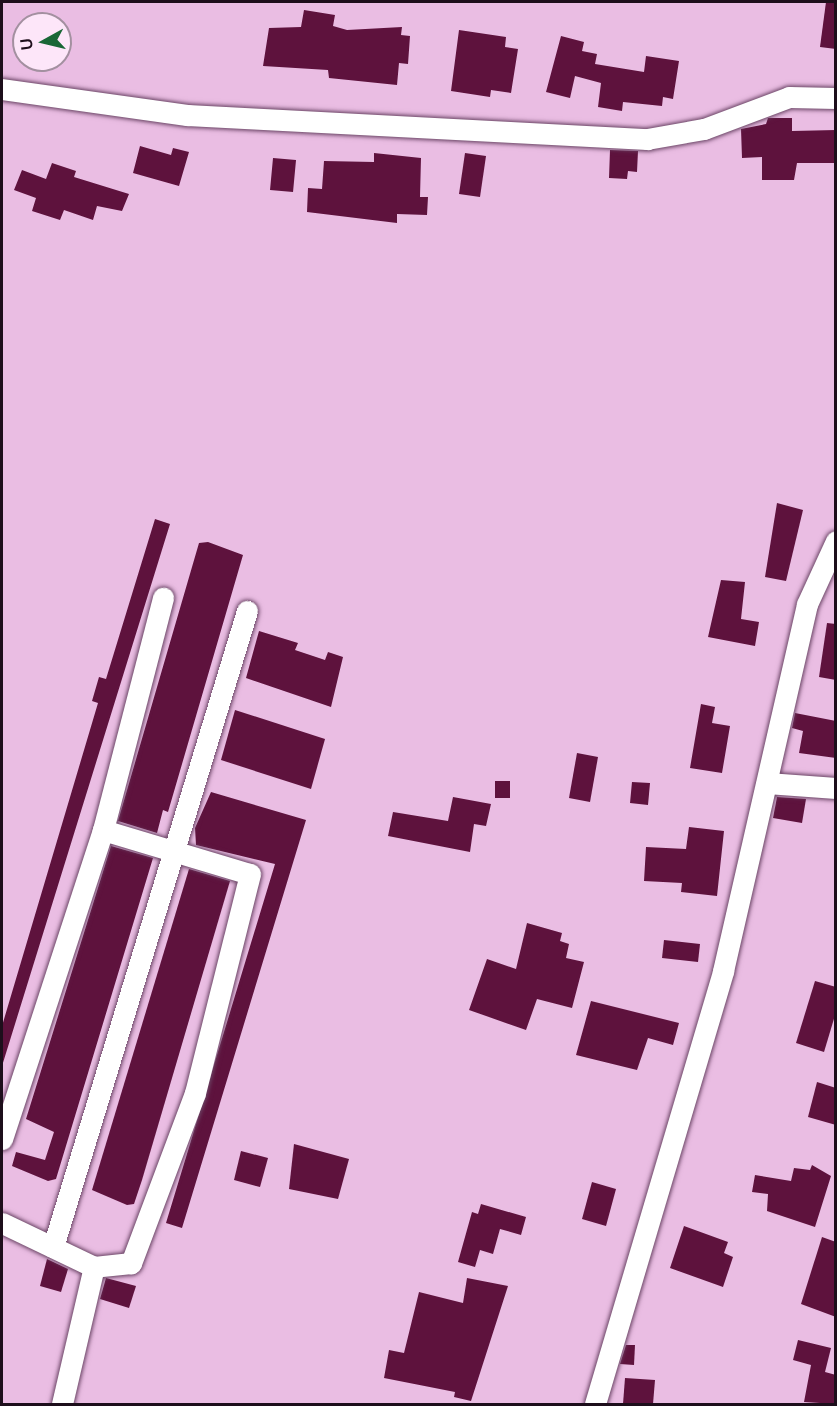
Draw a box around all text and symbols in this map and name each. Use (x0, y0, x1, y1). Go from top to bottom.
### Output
north arrow (12, 12, 72, 72)
text: U (15, 37, 36, 52)

